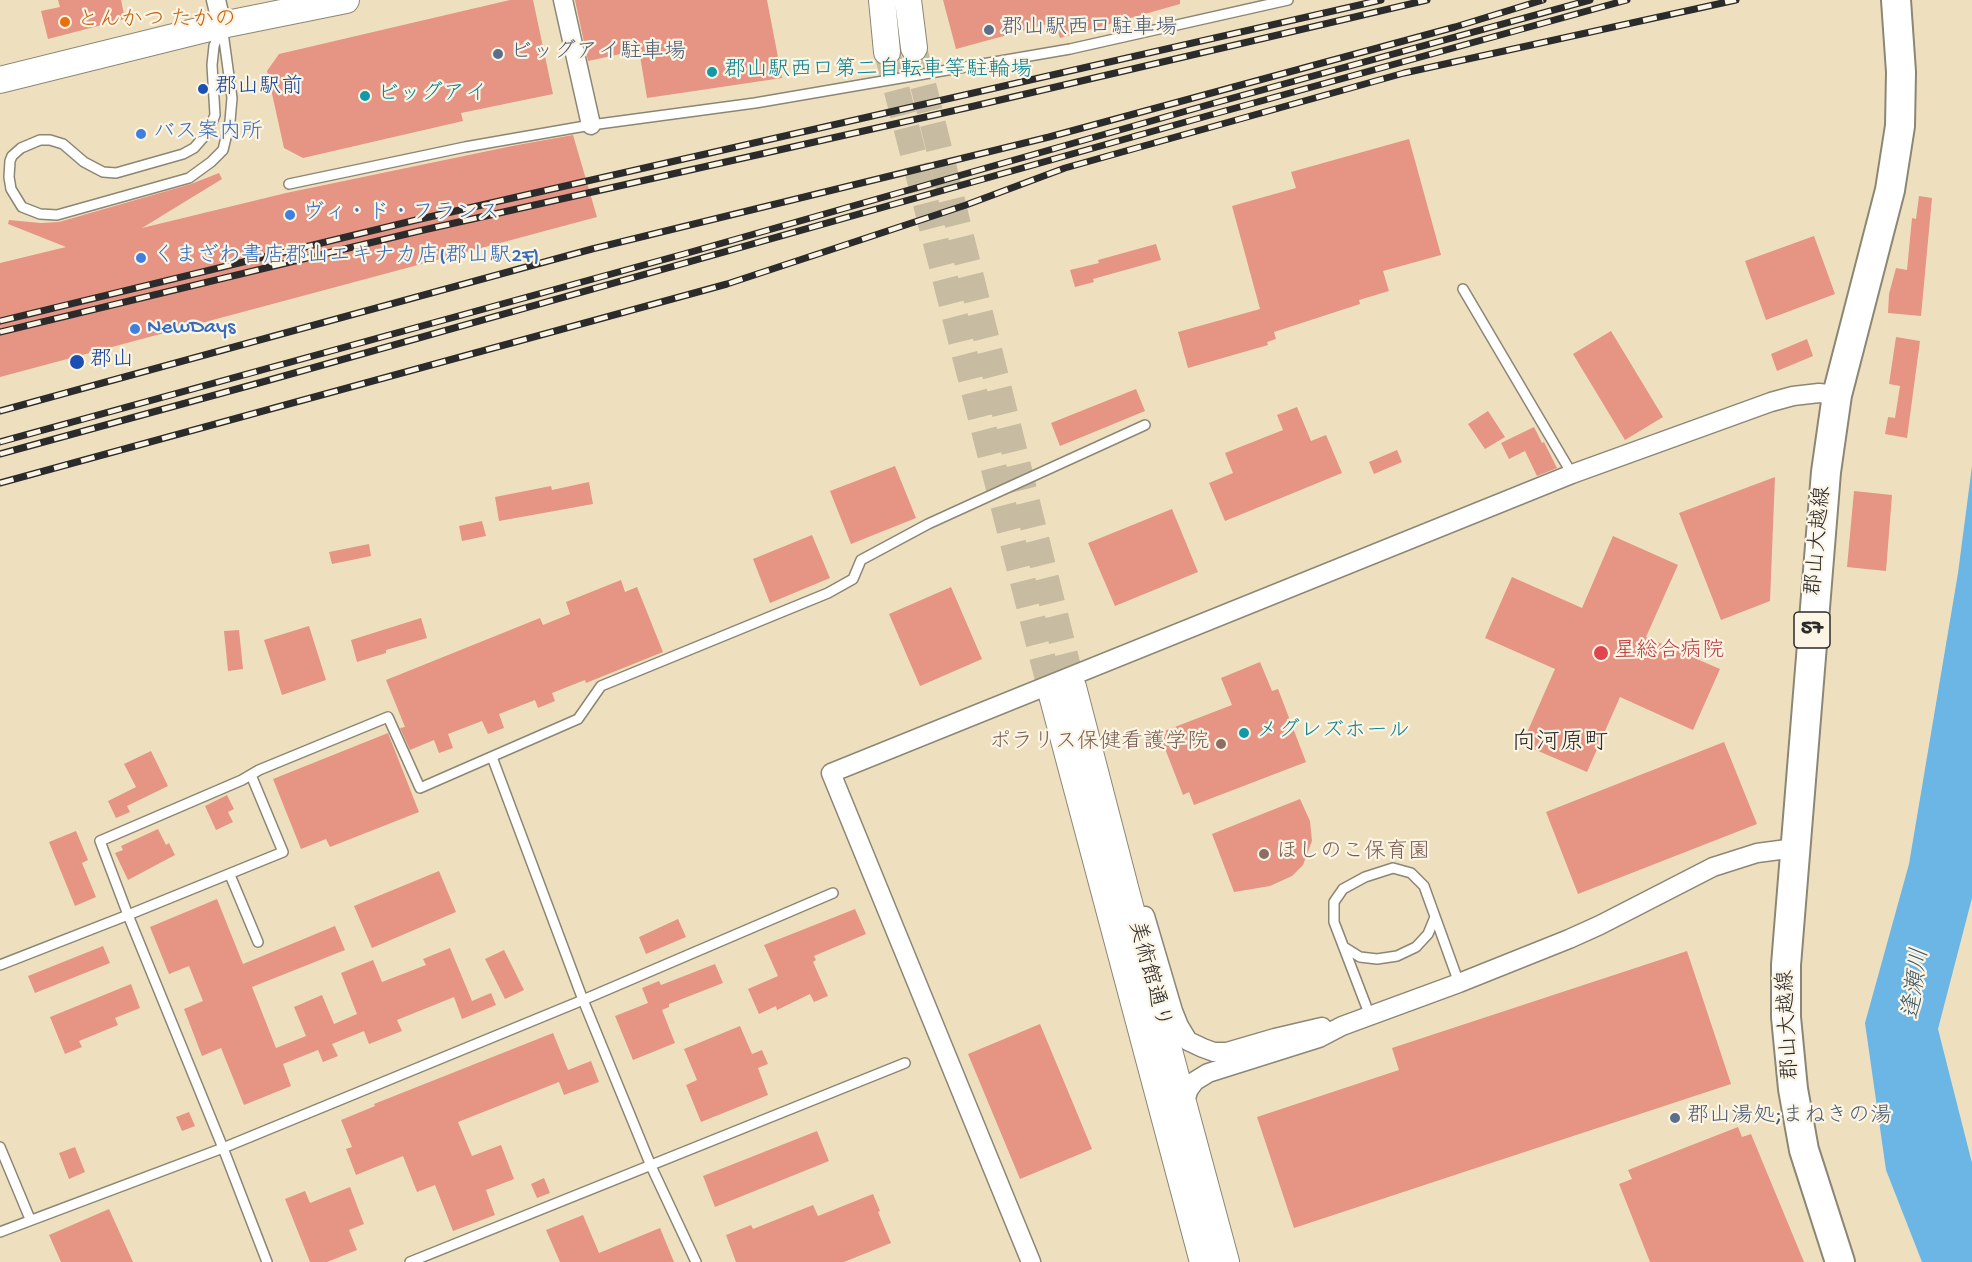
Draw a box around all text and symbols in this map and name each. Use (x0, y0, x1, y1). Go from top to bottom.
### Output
place label: とんかつ たかの (77, 9, 236, 35)
marker: とんかつ たかの (58, 15, 72, 29)
place label: 郡山駅西口駐車場 (1001, 17, 1177, 43)
marker: 郡山駅西口駐車場 (982, 23, 996, 37)
place label: ビッグアイ駐車場 (510, 41, 686, 67)
marker: ビッグアイ駐車場 (491, 47, 505, 61)
place label: 郡山駅西口第二自転車等駐輪場 (724, 59, 1032, 85)
marker: 郡山駅西口第二自転車等駐輪場 (705, 65, 719, 79)
place label: 郡山駅前 (215, 76, 303, 102)
marker: 郡山駅前 (196, 82, 210, 96)
place label: ビッグアイ (377, 83, 487, 109)
marker: ビッグアイ (358, 89, 372, 103)
place label: バス案内所 (153, 121, 263, 147)
marker: バス案内所 (134, 127, 148, 141)
place label: ヴィ・ド・フランス (302, 202, 500, 228)
marker: ヴィ・ド・フランス (283, 208, 297, 222)
place label: くまざわ書店郡山エキナカ店(郡山駅2F) (153, 245, 540, 271)
marker: くまざわ書店郡山エキナカ店(郡山駅2F) (134, 251, 148, 265)
place label: NewDays (147, 316, 235, 342)
marker: NewDays (128, 322, 142, 336)
place label: 郡山 (90, 349, 134, 375)
marker: 郡山 (68, 353, 86, 371)
street label: 郡山大越線 (1802, 485, 1838, 597)
road number: 57 (1794, 612, 1830, 648)
place label: 星総合病院 (1614, 640, 1724, 666)
marker: 星総合病院 (1592, 644, 1610, 662)
place label: メグレズホール (1256, 720, 1410, 746)
marker: メグレズホール (1237, 726, 1251, 740)
district label: 向河原町 (1512, 730, 1608, 758)
place label: ポラリス保健看護学院 (989, 731, 1209, 757)
marker: ポラリス保健看護学院 (1214, 737, 1228, 751)
place label: ほしのこ保育園 (1276, 841, 1430, 867)
marker: ほしのこ保育園 (1257, 847, 1271, 861)
street label: 美術館通り (1121, 918, 1175, 1032)
water label: 逢瀬川 (1899, 946, 1937, 1022)
street label: 郡山大越線 (1774, 969, 1806, 1081)
place label: 郡山湯処;まねきの湯 (1687, 1105, 1892, 1131)
marker: 郡山湯処;まねきの湯 (1668, 1111, 1682, 1125)

